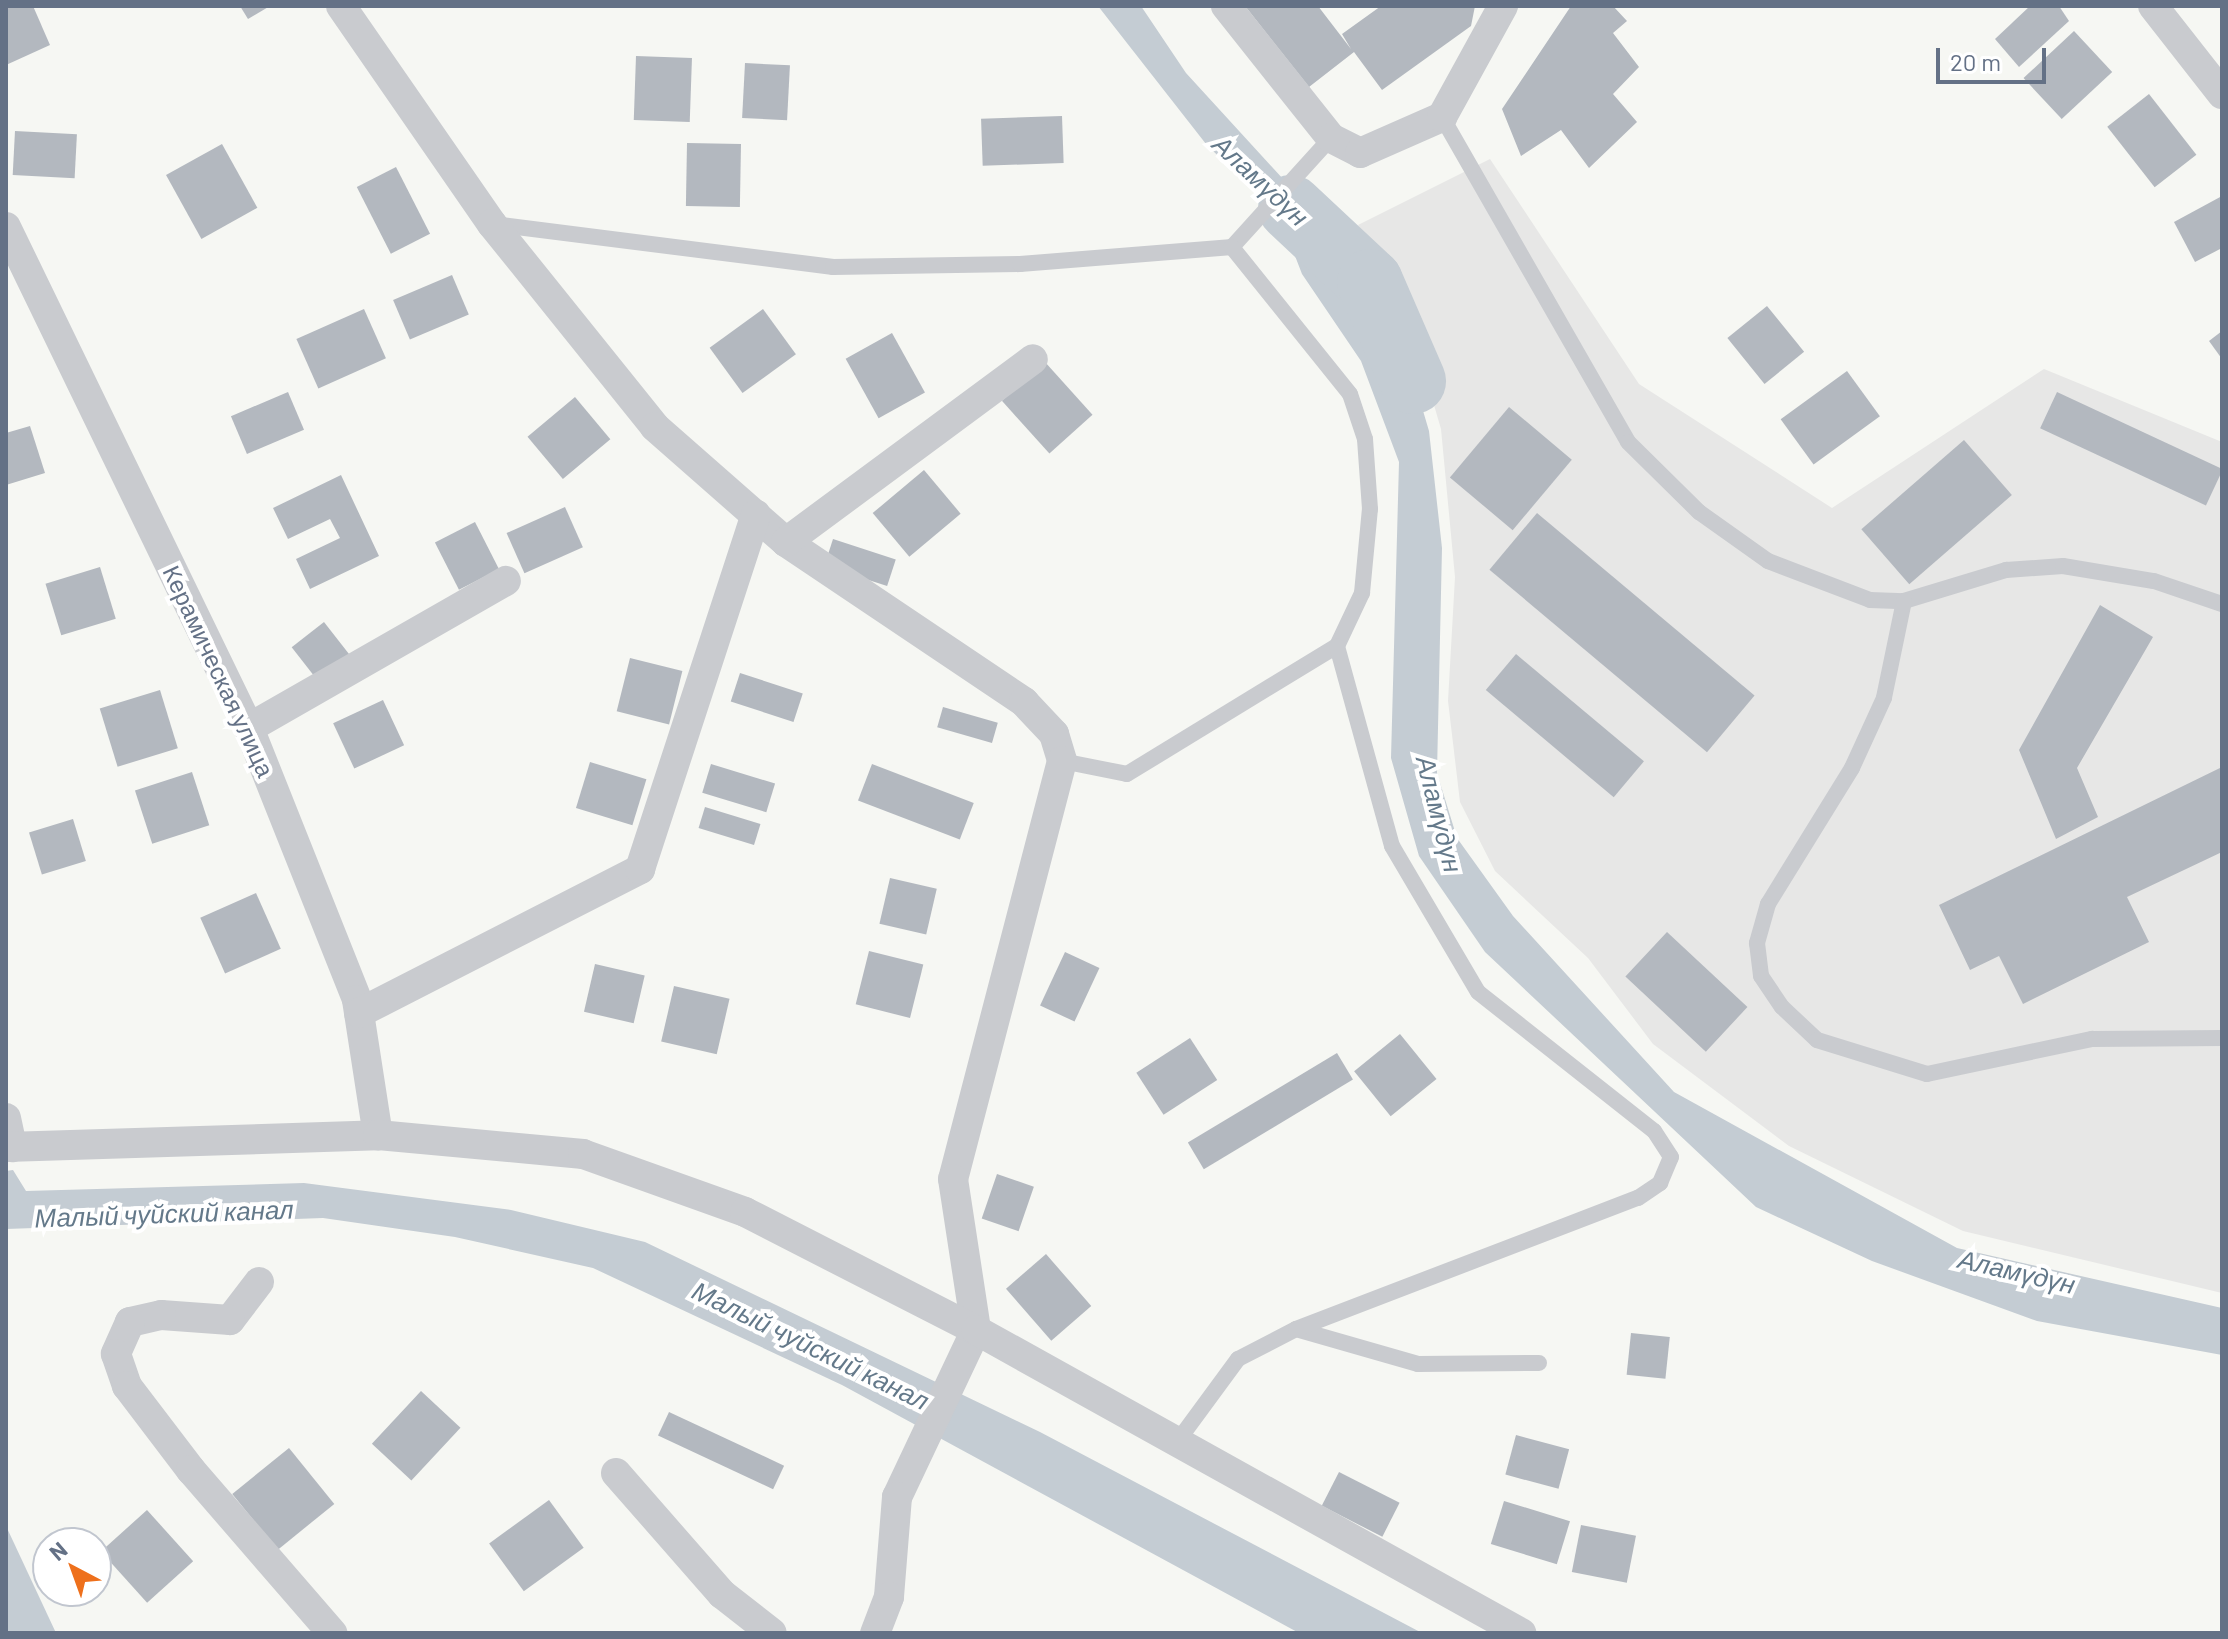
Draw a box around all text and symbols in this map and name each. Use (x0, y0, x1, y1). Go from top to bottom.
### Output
scale bar (1940, 32, 2050, 82)
text: 20 m (1950, 47, 2001, 76)
water label: Аламүдүн (1207, 128, 1315, 232)
street label: Керамическая улица (157, 561, 281, 781)
water label: Аламүдүн (1410, 753, 1470, 875)
water label: Малый чуйский канал (34, 1193, 294, 1233)
water label: Аламүдүн (1956, 1242, 2078, 1300)
water label: Малый чуйский канал (688, 1274, 934, 1416)
north arrow (32, 1527, 112, 1607)
text: N (44, 1536, 72, 1565)

